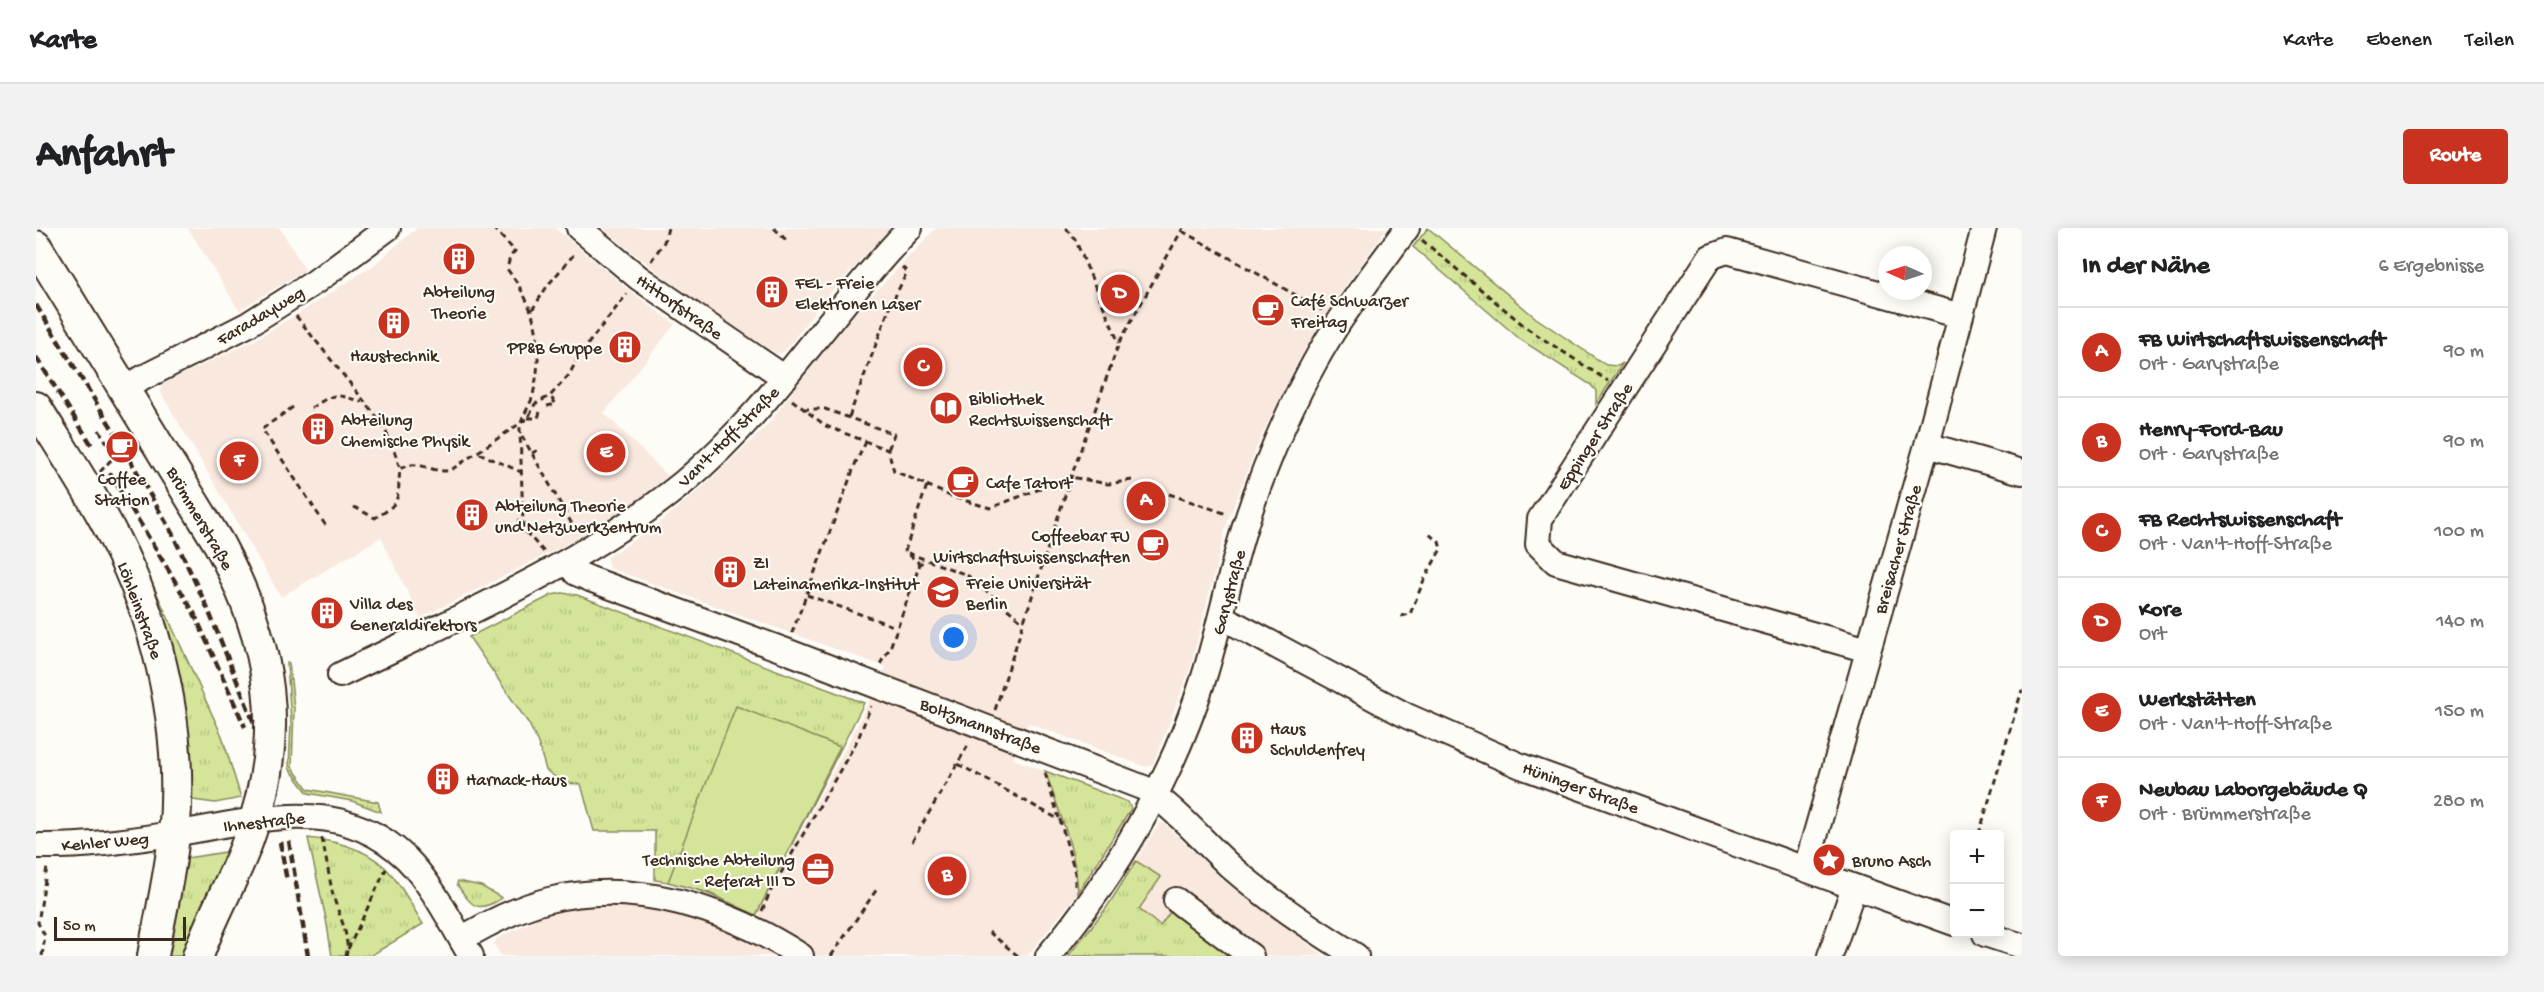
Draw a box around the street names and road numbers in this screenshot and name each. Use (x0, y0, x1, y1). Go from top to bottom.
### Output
street label: Hittorfstraße (631, 271, 726, 346)
street label: Faradayweg (213, 283, 309, 352)
street label: Eppinger Straße (1554, 379, 1639, 495)
street label: Van't-Hoff-Straße (674, 382, 785, 494)
street label: Brümmerstraße (160, 463, 237, 575)
street label: Breisacher Straße (1871, 482, 1928, 618)
street label: Garystraße (1209, 547, 1252, 637)
street label: Löhleinstraße (111, 559, 166, 663)
street label: Boltzmannstraße (916, 694, 1044, 760)
street label: Hüninger Straße (1519, 759, 1642, 820)
street label: Ihnestraße (222, 809, 307, 838)
street label: Kehler Weg (61, 829, 150, 858)

